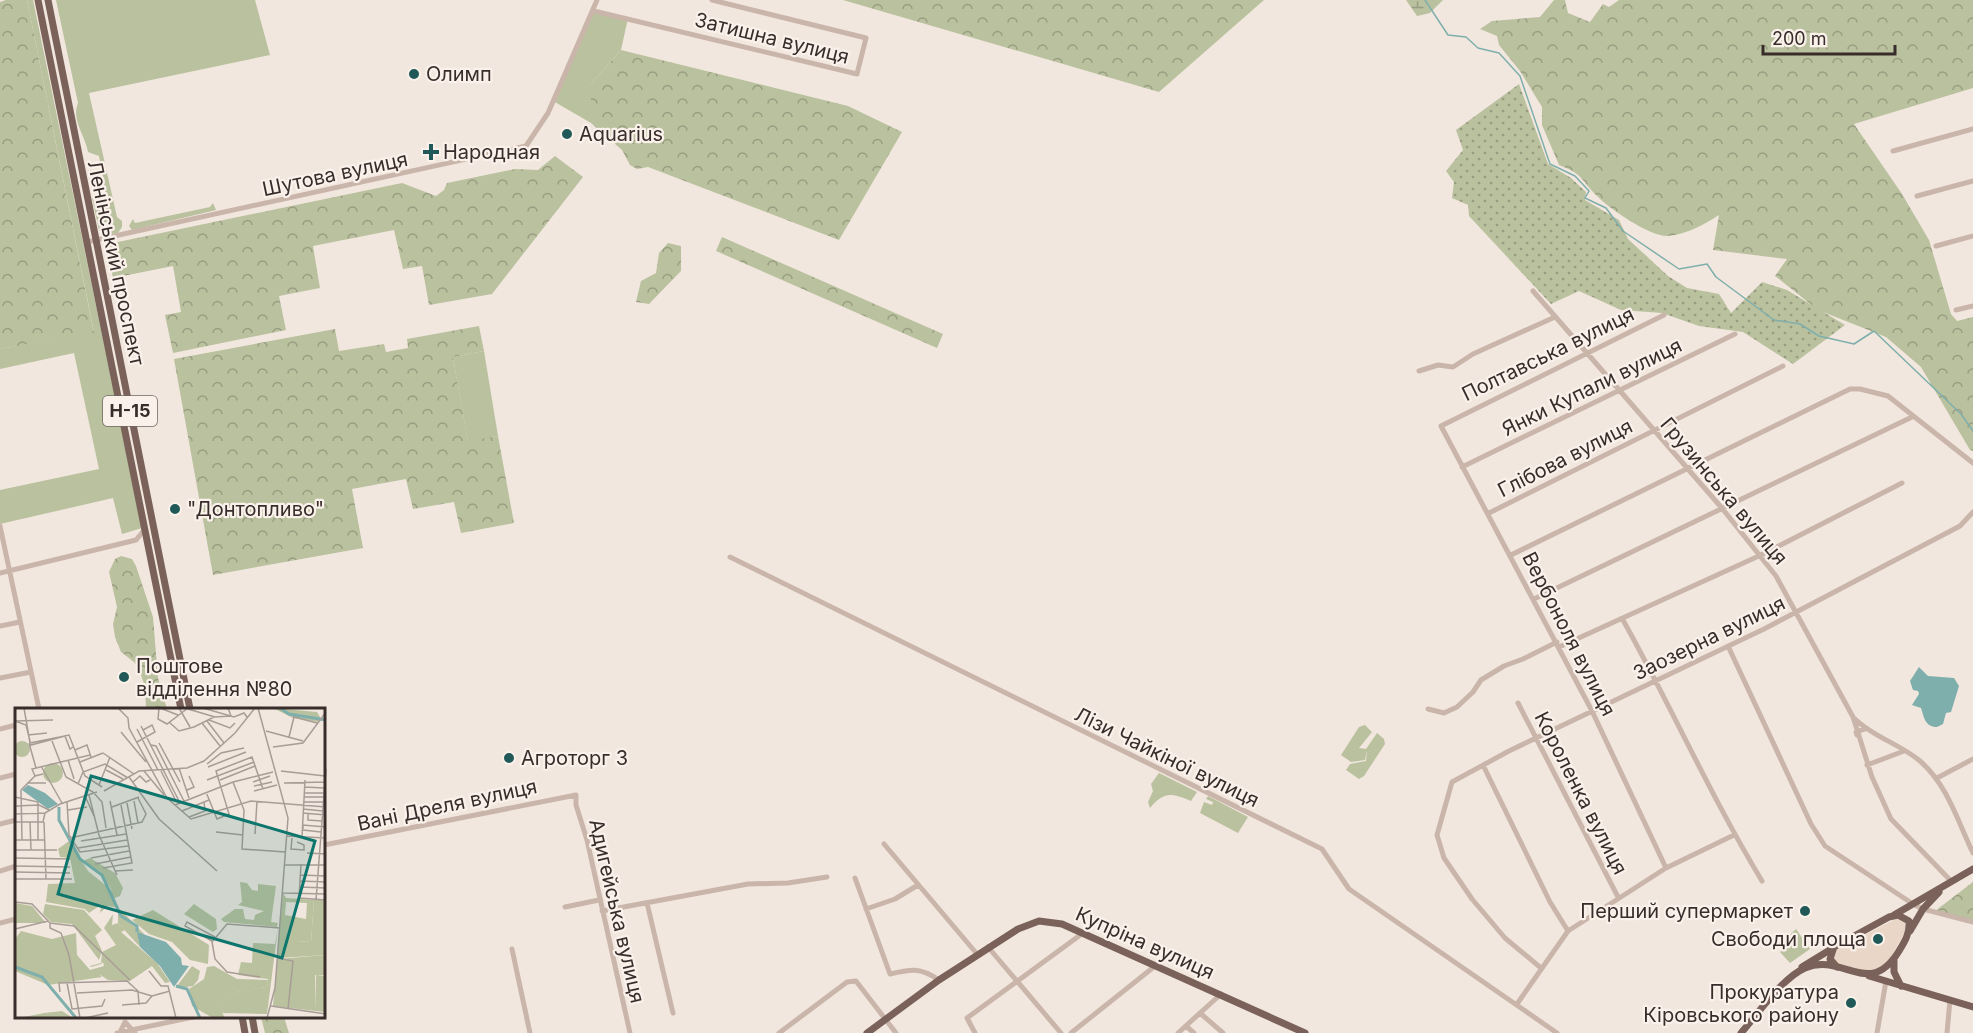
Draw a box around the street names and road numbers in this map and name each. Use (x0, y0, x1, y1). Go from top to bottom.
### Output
street label: Затишна вулиця (692, 7, 852, 69)
street label: Шутова вулиця (260, 147, 410, 201)
street label: Ленінський проспект (83, 158, 150, 368)
street label: Полтавська вулиця (1458, 302, 1638, 406)
street label: Янки Купали вулиця (1498, 333, 1686, 441)
road number: Н-15 (103, 396, 157, 426)
street label: Грузинська вулиця (1655, 412, 1793, 570)
street label: Глібова вулиця (1494, 414, 1636, 502)
street label: Вербоноля вулиця (1517, 548, 1621, 720)
street label: Заозерна вулиця (1629, 591, 1789, 685)
street label: Лізи Чайкіної вулиця (1071, 702, 1263, 812)
street label: Короленка вулиця (1530, 708, 1632, 878)
street label: Вані Дреля вулиця (355, 774, 539, 836)
street label: Адигейська вулиця (584, 817, 650, 1005)
street label: Купріна вулиця (1072, 902, 1218, 984)

